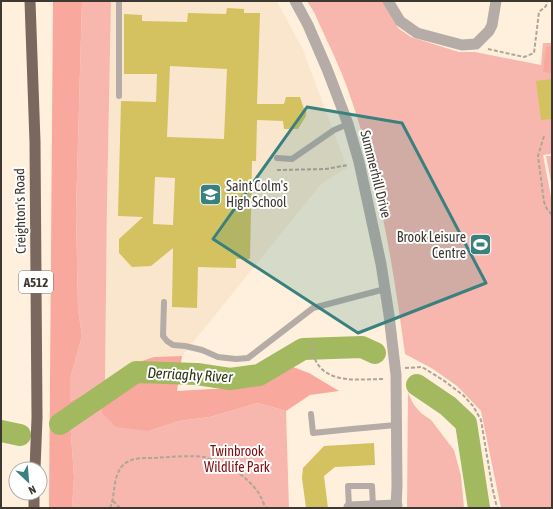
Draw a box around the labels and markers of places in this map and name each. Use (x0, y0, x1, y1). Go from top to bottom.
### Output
place label: Saint Colm's High School (226, 178, 288, 210)
school or university icon: Saint Colm's High School (197, 181, 223, 207)
place label: Brook Leisure Centre (397, 229, 466, 261)
sports icon: Brook Leisure Centre (468, 232, 494, 258)

